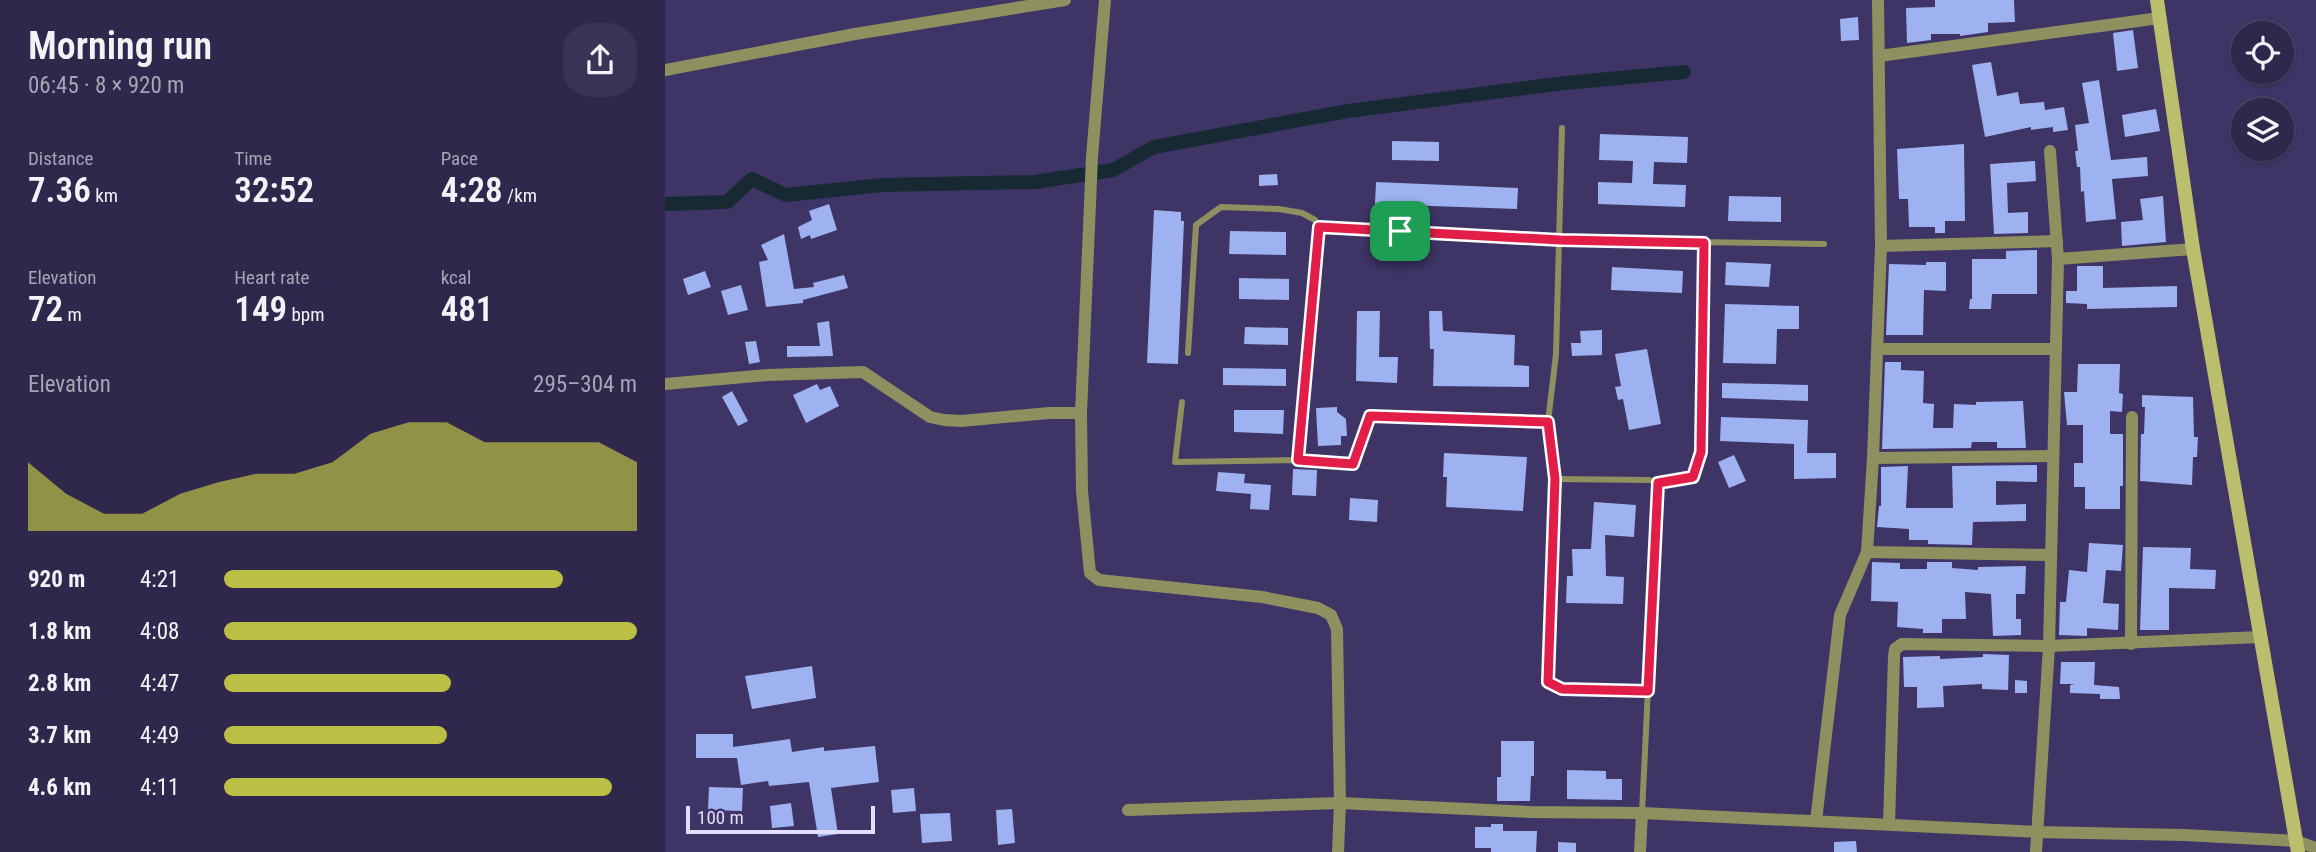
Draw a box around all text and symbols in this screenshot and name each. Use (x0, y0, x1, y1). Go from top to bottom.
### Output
map controls (2231, 21, 2294, 161)
button: locate (2231, 21, 2294, 84)
button: share (563, 23, 637, 97)
text: Morning run (28, 24, 212, 68)
text: 06:45 · 8 × 920 m (28, 72, 184, 99)
button: layers (2231, 98, 2294, 161)
text: Distance (28, 147, 93, 170)
text: Time (234, 147, 272, 170)
text: Pace (441, 147, 478, 170)
text: 7.36 (28, 170, 91, 211)
text: 32:52 (234, 170, 314, 211)
text: 4:28 (441, 170, 503, 211)
text: km (91, 184, 118, 207)
text: /km (503, 184, 537, 207)
pin (1370, 201, 1430, 261)
icon: arrive (1381, 212, 1419, 250)
text: Elevation (28, 266, 96, 289)
text: Heart rate (234, 266, 309, 289)
text: kcal (441, 266, 471, 289)
text: 72 (28, 289, 63, 330)
text: 149 (234, 289, 287, 330)
text: 481 (441, 289, 493, 330)
text: m (63, 303, 82, 326)
text: bpm (287, 303, 325, 326)
text: Elevation (28, 371, 111, 398)
text: 295–304 m (533, 371, 637, 398)
text: 920 m (28, 566, 85, 593)
text: 4:21 (140, 566, 179, 593)
text: 1.8 km (28, 618, 91, 645)
text: 4:08 (140, 618, 179, 645)
text: 2.8 km (28, 670, 91, 697)
text: 4:47 (140, 670, 179, 697)
text: 3.7 km (28, 722, 91, 749)
text: 4:49 (140, 722, 179, 749)
text: 4.6 km (28, 774, 91, 801)
text: 4:11 (140, 774, 179, 801)
scale bar (686, 803, 875, 835)
text: 100 m (697, 806, 744, 829)

